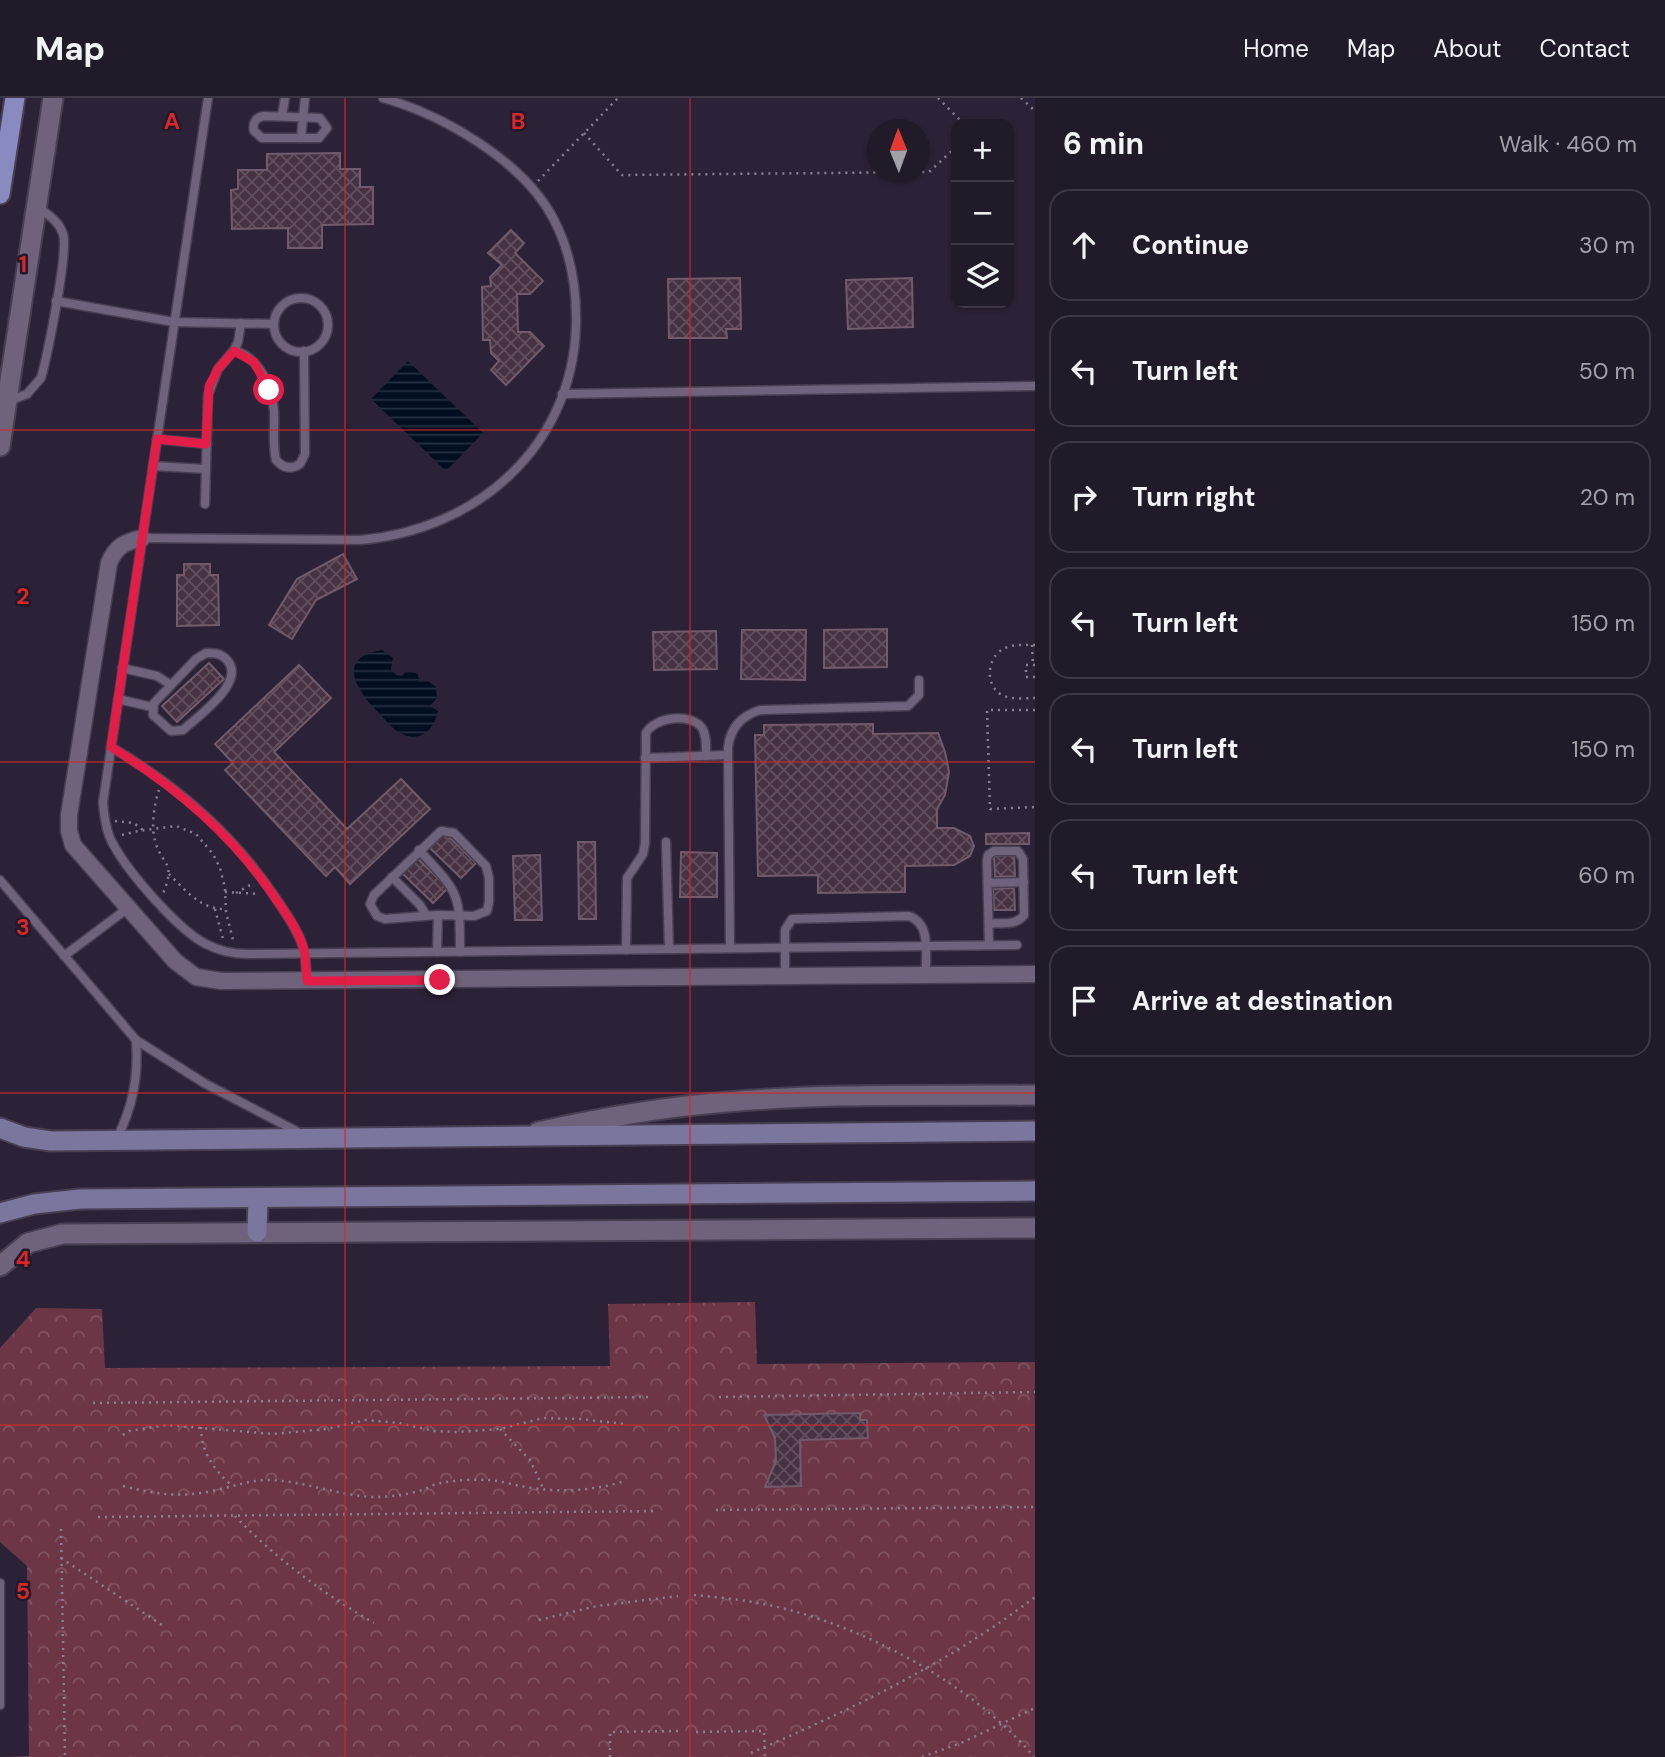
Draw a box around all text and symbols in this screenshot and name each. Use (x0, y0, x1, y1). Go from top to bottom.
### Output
text: Map (35, 27, 105, 70)
text: Home (1243, 33, 1309, 64)
text: Map (1347, 33, 1395, 64)
text: About (1433, 33, 1502, 64)
text: Contact (1540, 33, 1630, 64)
text: A (164, 106, 180, 136)
text: B (511, 106, 525, 136)
north arrow (867, 119, 930, 182)
map controls (951, 119, 1014, 308)
button: + (951, 119, 1014, 182)
text: 6 min (1063, 124, 1144, 163)
text: Walk · 460 m (1499, 129, 1637, 159)
button: − (951, 182, 1014, 245)
icon: ahead (1065, 226, 1103, 264)
text: Continue (1132, 228, 1249, 262)
text: 30 m (1579, 230, 1635, 260)
button: layers (951, 245, 1014, 308)
text: 1 (19, 249, 27, 279)
icon: left (1065, 352, 1103, 390)
text: Turn left (1132, 354, 1239, 388)
text: 50 m (1579, 356, 1635, 386)
route start (253, 374, 284, 405)
icon: right (1065, 478, 1103, 516)
text: Turn right (1132, 480, 1256, 514)
text: 20 m (1580, 482, 1635, 512)
text: 2 (16, 581, 30, 611)
icon: left (1065, 604, 1103, 642)
text: Turn left (1132, 606, 1239, 640)
text: 150 m (1571, 608, 1635, 638)
icon: left (1065, 730, 1103, 768)
text: Turn left (1132, 732, 1239, 766)
text: 150 m (1571, 734, 1635, 764)
icon: left (1065, 856, 1103, 894)
text: Turn left (1132, 858, 1239, 892)
text: 60 m (1578, 860, 1635, 890)
text: 3 (16, 912, 30, 942)
route end (424, 964, 455, 995)
icon: arrive (1065, 982, 1103, 1020)
text: Arrive at destination (1132, 984, 1393, 1018)
text: 4 (16, 1244, 31, 1274)
text: 5 (16, 1576, 30, 1606)

